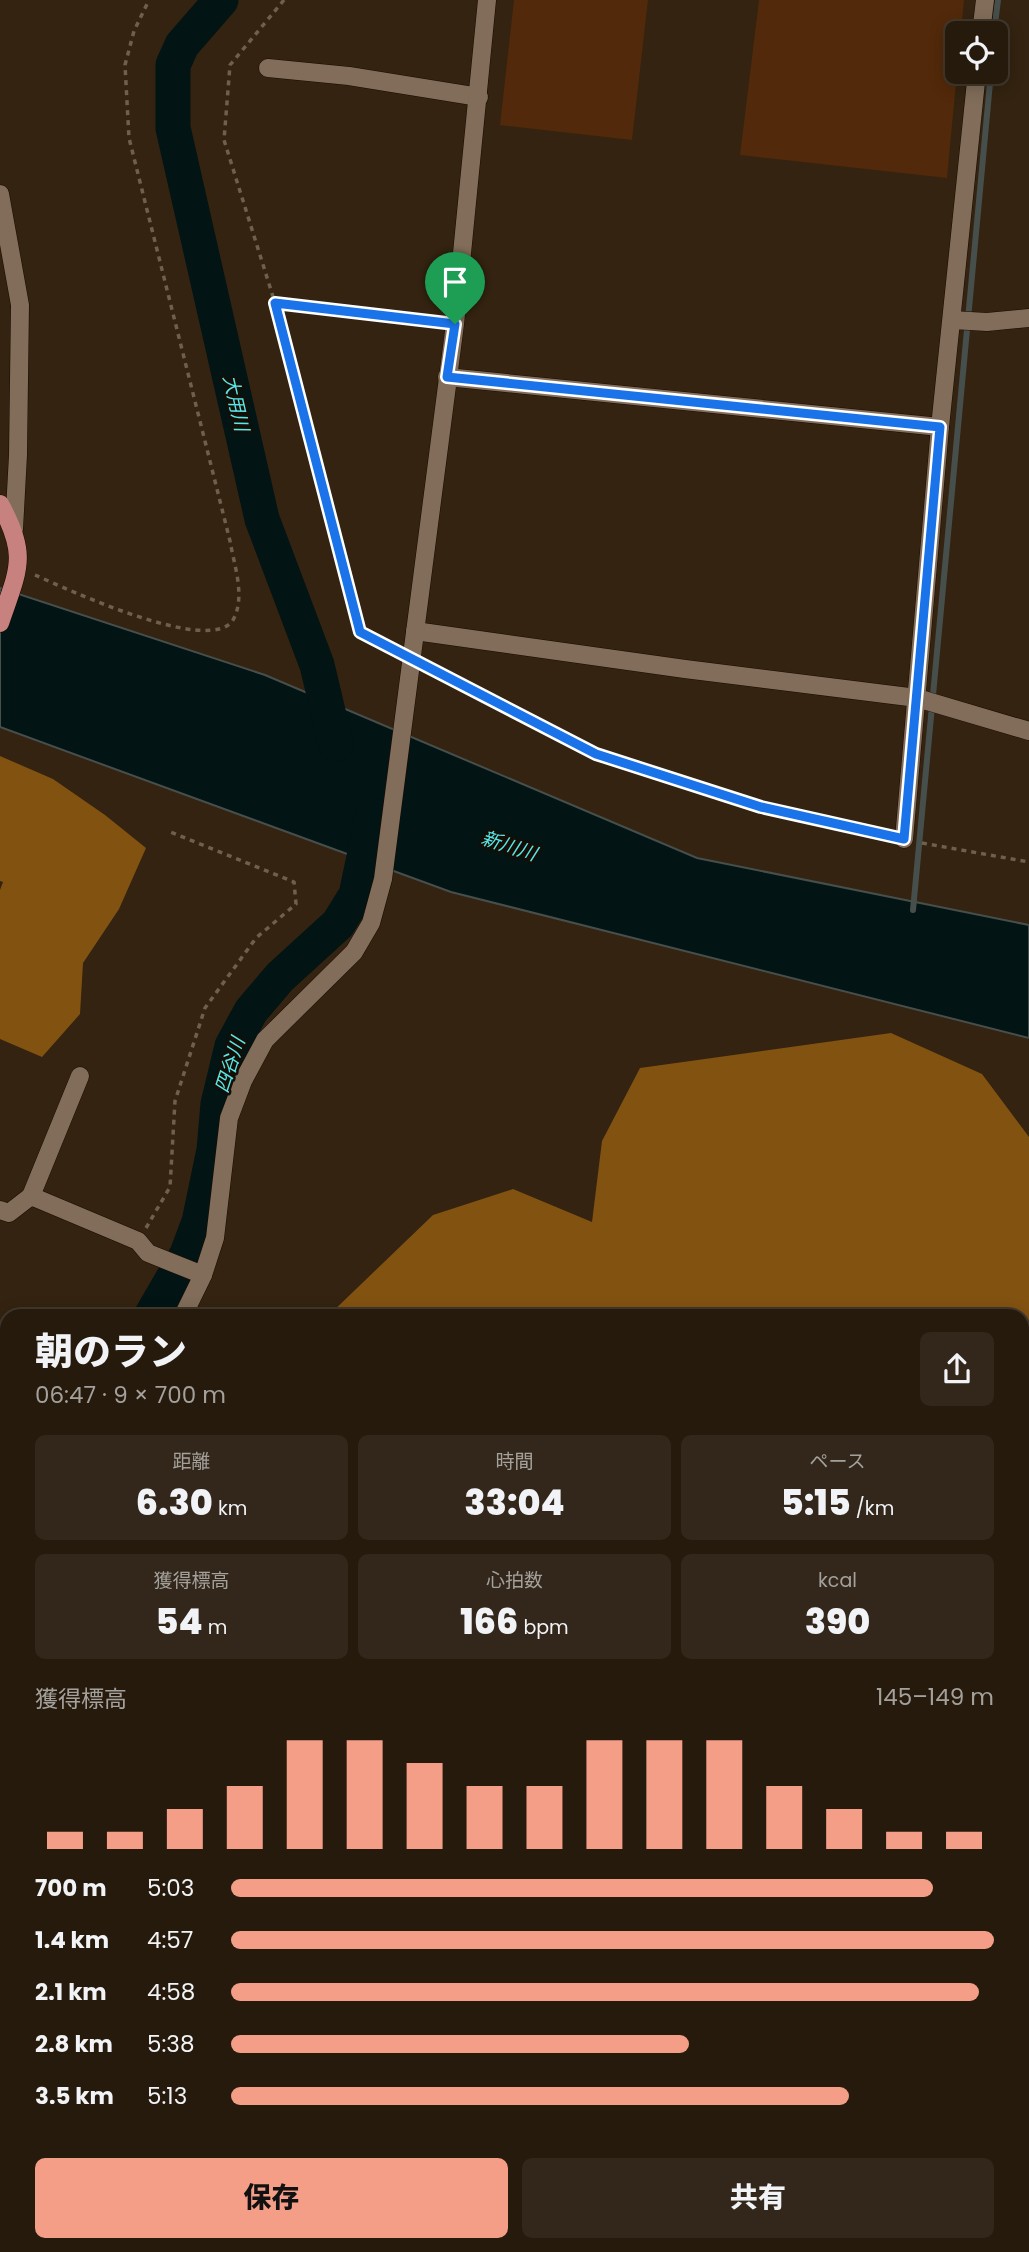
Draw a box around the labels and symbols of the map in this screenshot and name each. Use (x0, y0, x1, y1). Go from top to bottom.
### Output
pin (425, 252, 485, 324)
water label: 大用川 (216, 372, 256, 436)
water label: 新川川 (478, 824, 542, 868)
water label: 四谷川 (208, 1032, 252, 1096)

